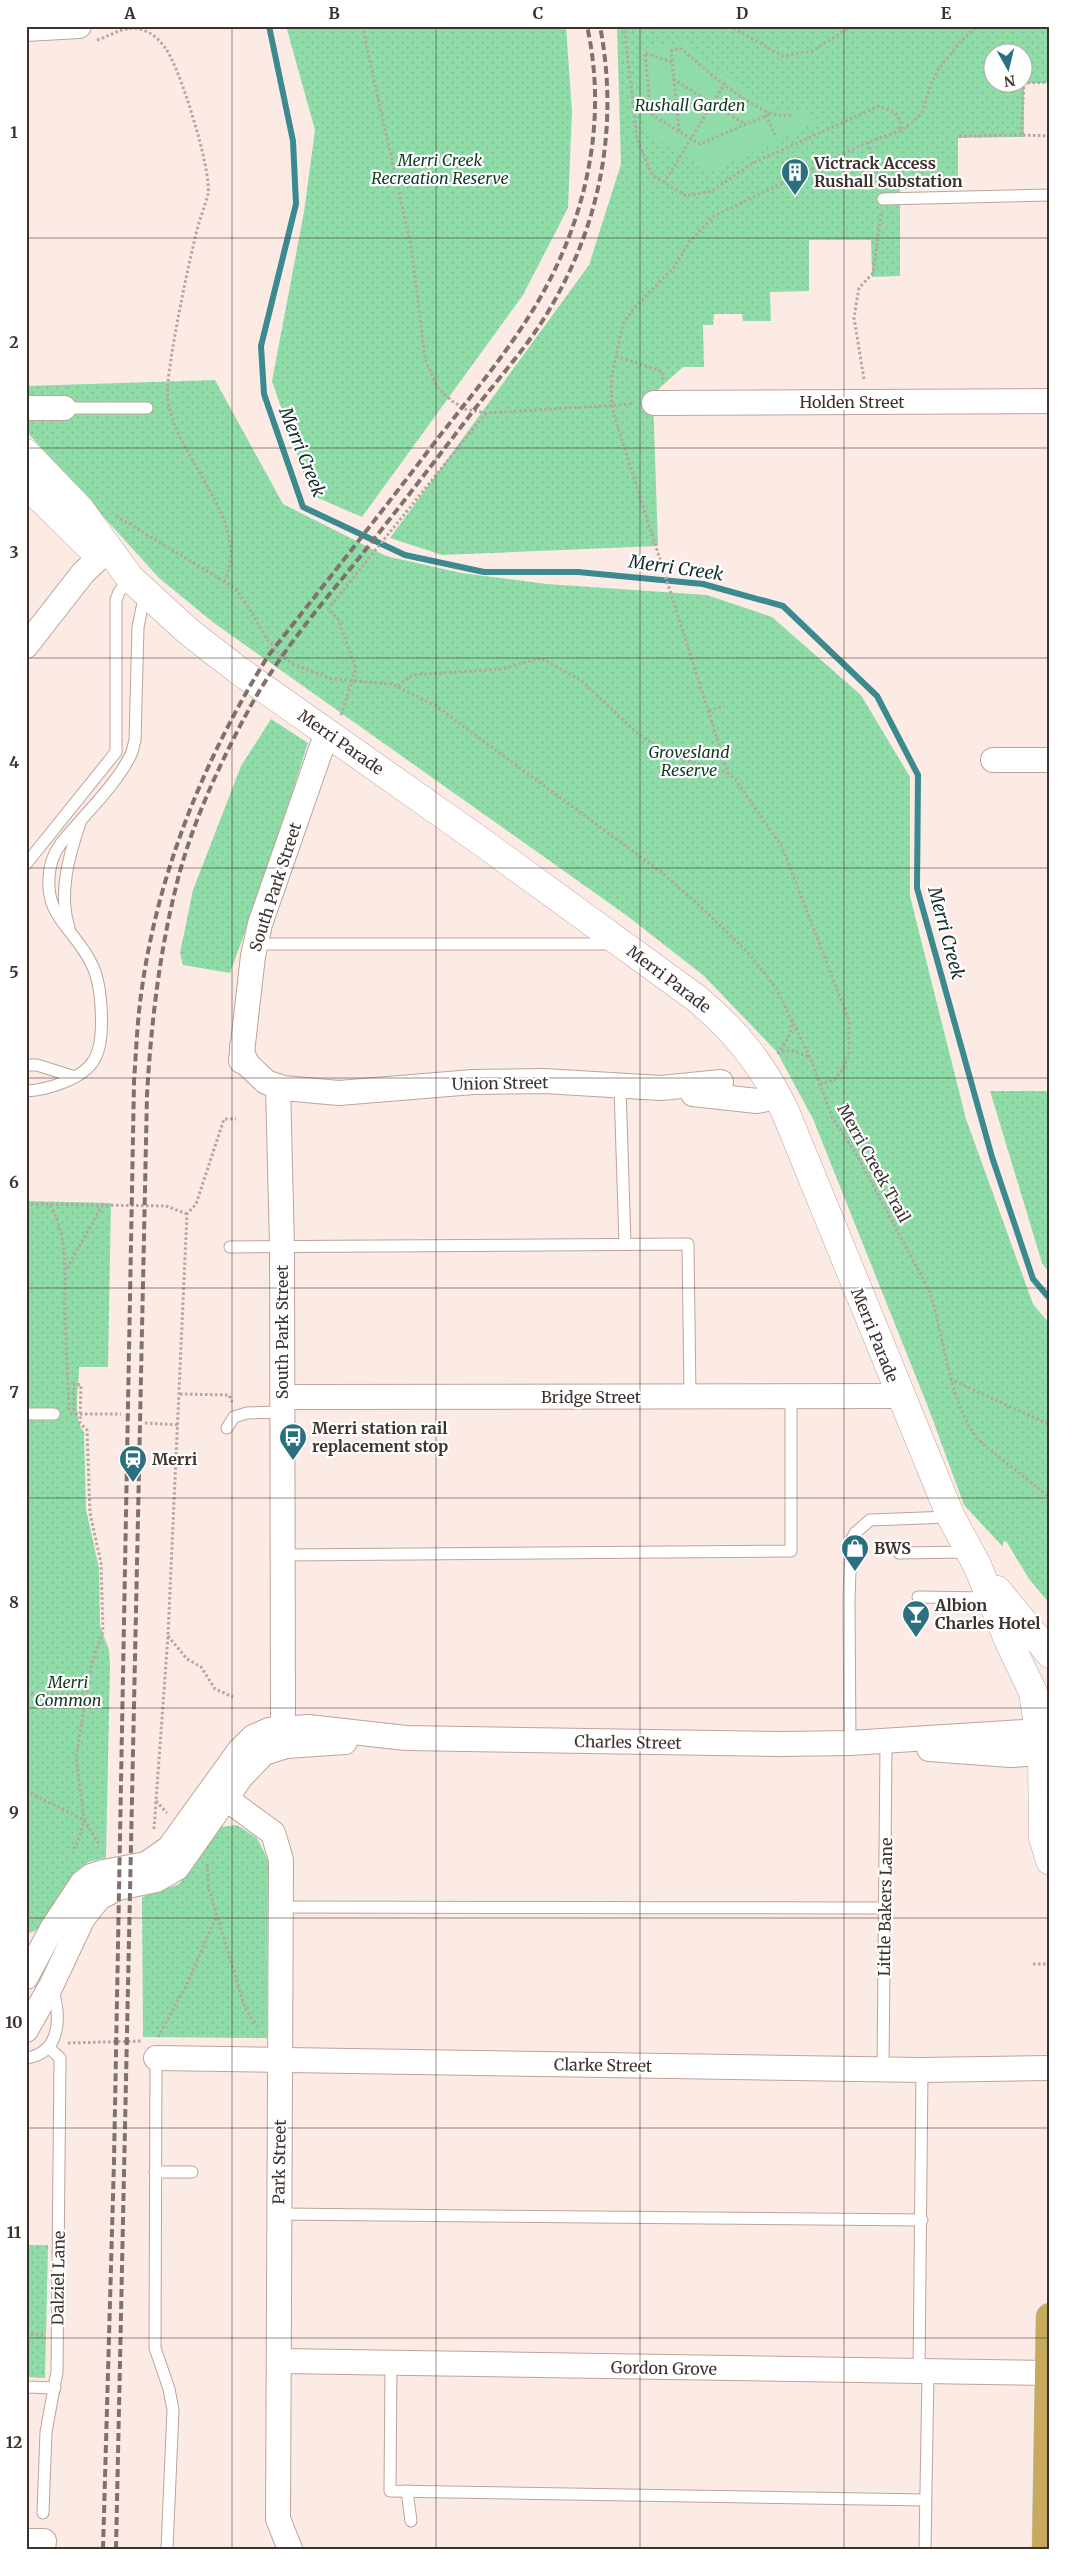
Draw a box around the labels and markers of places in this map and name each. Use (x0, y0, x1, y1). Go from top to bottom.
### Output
place label: Victrack Access Rushall Substation (813, 153, 963, 191)
building icon: Victrack Access Rushall Substation (780, 157, 810, 196)
place label: Merri station rail replacement stop (312, 1418, 448, 1456)
bus stop icon: Merri station rail replacement stop (278, 1422, 308, 1461)
station icon: Merri (118, 1444, 148, 1483)
place label: Merri (152, 1449, 198, 1469)
shop icon: BWS (840, 1533, 870, 1572)
place label: BWS (874, 1538, 911, 1558)
place label: Albion Charles Hotel (934, 1595, 1040, 1633)
bar icon: Albion Charles Hotel (901, 1599, 931, 1638)

